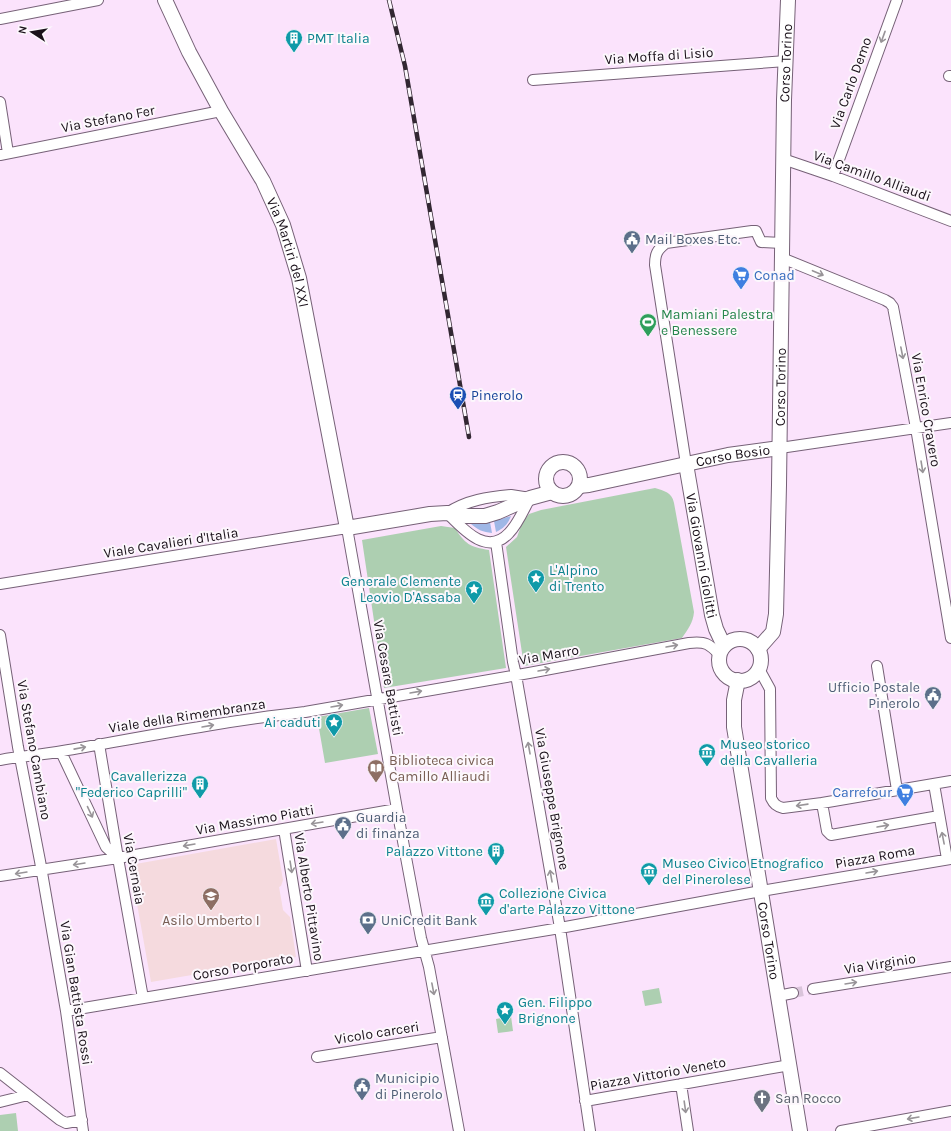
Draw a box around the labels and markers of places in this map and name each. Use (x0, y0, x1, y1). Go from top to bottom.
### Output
building icon: PMT Italia (284, 28, 304, 53)
place label: PMT Italia (307, 30, 370, 47)
public building icon: Mail Boxes Etc. (622, 229, 642, 254)
place label: Mail Boxes Etc. (645, 231, 741, 248)
supermarket icon: Conad (731, 265, 751, 290)
place label: Conad (754, 267, 795, 284)
place label: Mamiani Palestra e Benessere (661, 306, 773, 339)
sports icon: Mamiani Palestra e Benessere (638, 312, 658, 337)
station icon: Pinerolo (448, 385, 468, 410)
place label: Pinerolo (471, 387, 523, 404)
place label: L'Alpino di Trento (549, 562, 604, 595)
place icon: L'Alpino di Trento (526, 568, 546, 593)
place label: Generale Clemente Leovio D'Assaba (341, 573, 461, 606)
place icon: Generale Clemente Leovio D'Assaba (464, 579, 484, 604)
place label: Ufficio Postale Pinerolo (828, 679, 920, 712)
public building icon: Ufficio Postale Pinerolo (923, 685, 943, 710)
place icon: Ai caduti (324, 712, 344, 737)
place label: Ai caduti (264, 714, 321, 731)
place label: Museo storico della Cavalleria (720, 736, 817, 769)
museum icon: Museo storico della Cavalleria (697, 742, 717, 767)
place label: Biblioteca civica Camillo Alliaudi (389, 752, 494, 785)
library icon: Biblioteca civica Camillo Alliaudi (366, 758, 386, 783)
place label: Cavallerizza "Federico Caprilli" (76, 768, 187, 801)
building icon: Cavallerizza "Federico Caprilli" (190, 774, 210, 799)
supermarket icon: Carrefour (895, 782, 915, 807)
place label: Carrefour (832, 784, 893, 801)
place label: Guardia di finanza (356, 809, 420, 842)
public building icon: Guardia di finanza (333, 815, 353, 840)
building icon: Palazzo Vittone (486, 841, 506, 866)
place label: Palazzo Vittone (386, 843, 483, 860)
place label: Museo Civico Etnografico del Pinerolese (662, 855, 824, 888)
museum icon: Museo Civico Etnografico del Pinerolese (639, 861, 659, 886)
place label: Collezione Civica d'arte Palazzo Vittone (499, 885, 635, 918)
school or university icon: Asilo Umberto I (201, 886, 221, 911)
museum icon: Collezione Civica d'arte Palazzo Vittone (476, 891, 496, 916)
bank icon: UniCredit Bank (358, 910, 378, 935)
place label: Asilo Umberto I (162, 912, 260, 929)
place label: UniCredit Bank (381, 912, 478, 929)
place label: Gen. Filippo Brignone (518, 994, 592, 1027)
place icon: Gen. Filippo Brignone (495, 1000, 515, 1025)
place label: Municipio di Pinerolo (375, 1070, 443, 1103)
public building icon: Municipio di Pinerolo (352, 1076, 372, 1101)
church icon: San Rocco (752, 1088, 772, 1113)
place label: San Rocco (775, 1090, 841, 1107)

